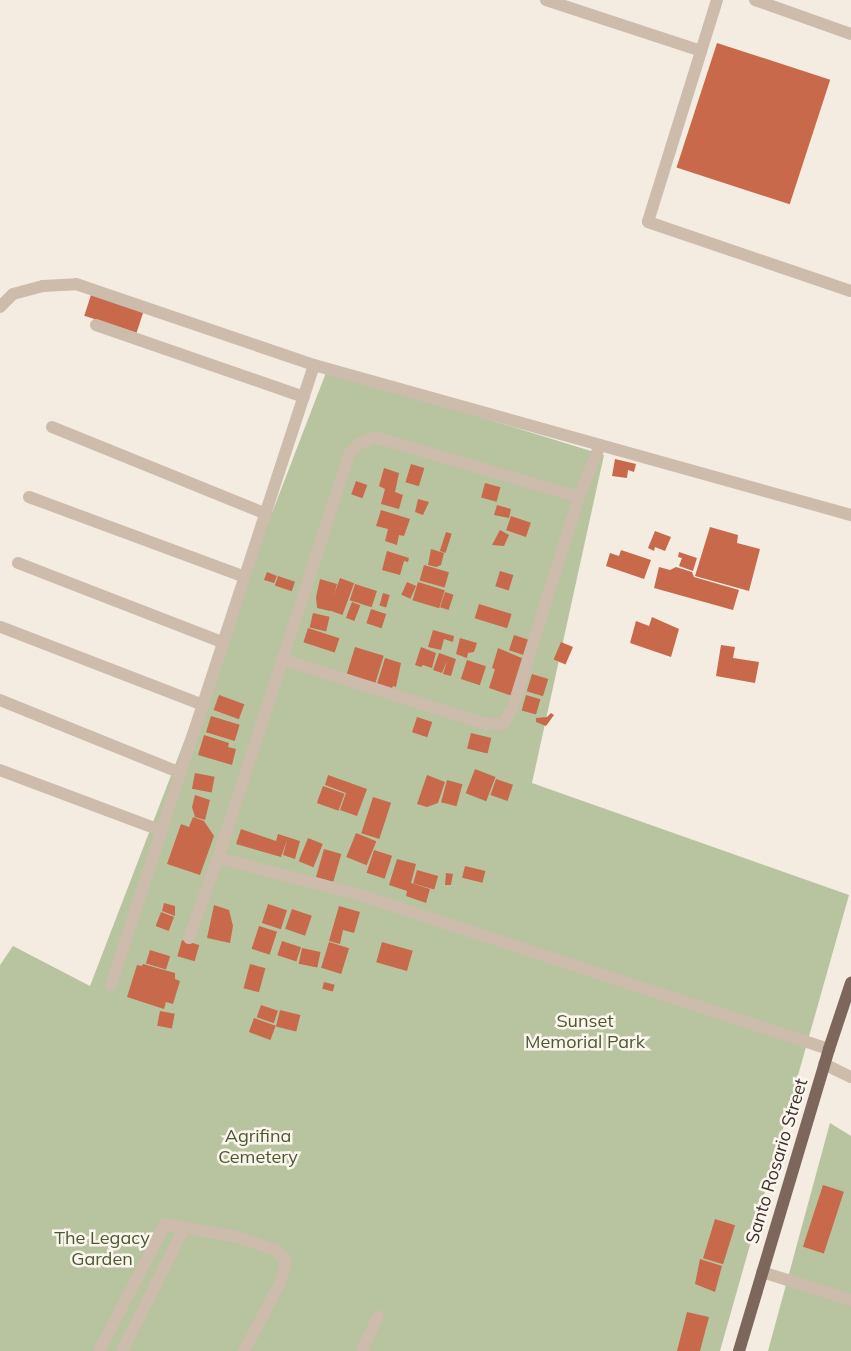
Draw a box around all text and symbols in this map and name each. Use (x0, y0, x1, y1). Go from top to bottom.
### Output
park label: Sunset Memorial Park (525, 1011, 645, 1054)
street label: Santo Rosario Street (742, 1076, 812, 1246)
park label: Agrifina Cemetery (218, 1126, 298, 1168)
park label: The Legacy Garden (54, 1228, 150, 1270)

